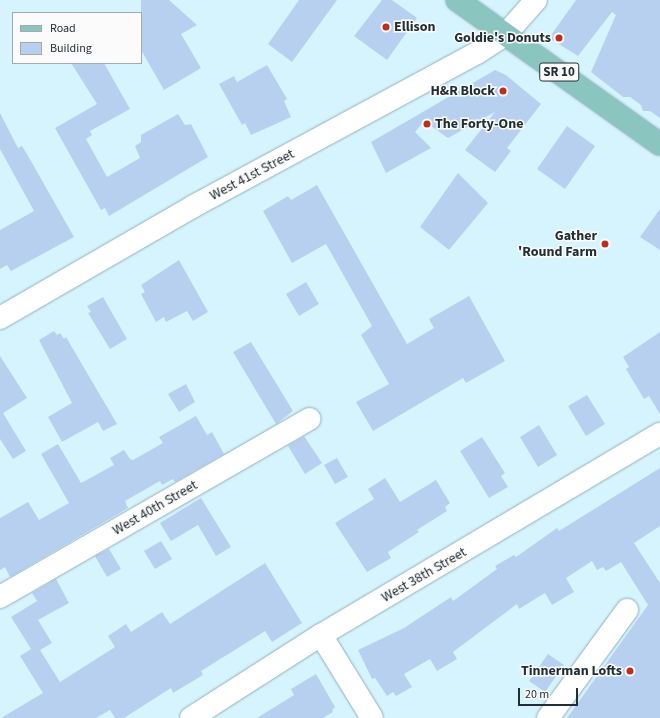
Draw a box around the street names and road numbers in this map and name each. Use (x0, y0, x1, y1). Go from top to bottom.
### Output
road number: SR 10 (539, 61, 579, 83)
street label: West 41st Street (207, 146, 297, 204)
street label: West 40th Street (110, 477, 200, 539)
street label: West 38th Street (379, 544, 469, 606)

